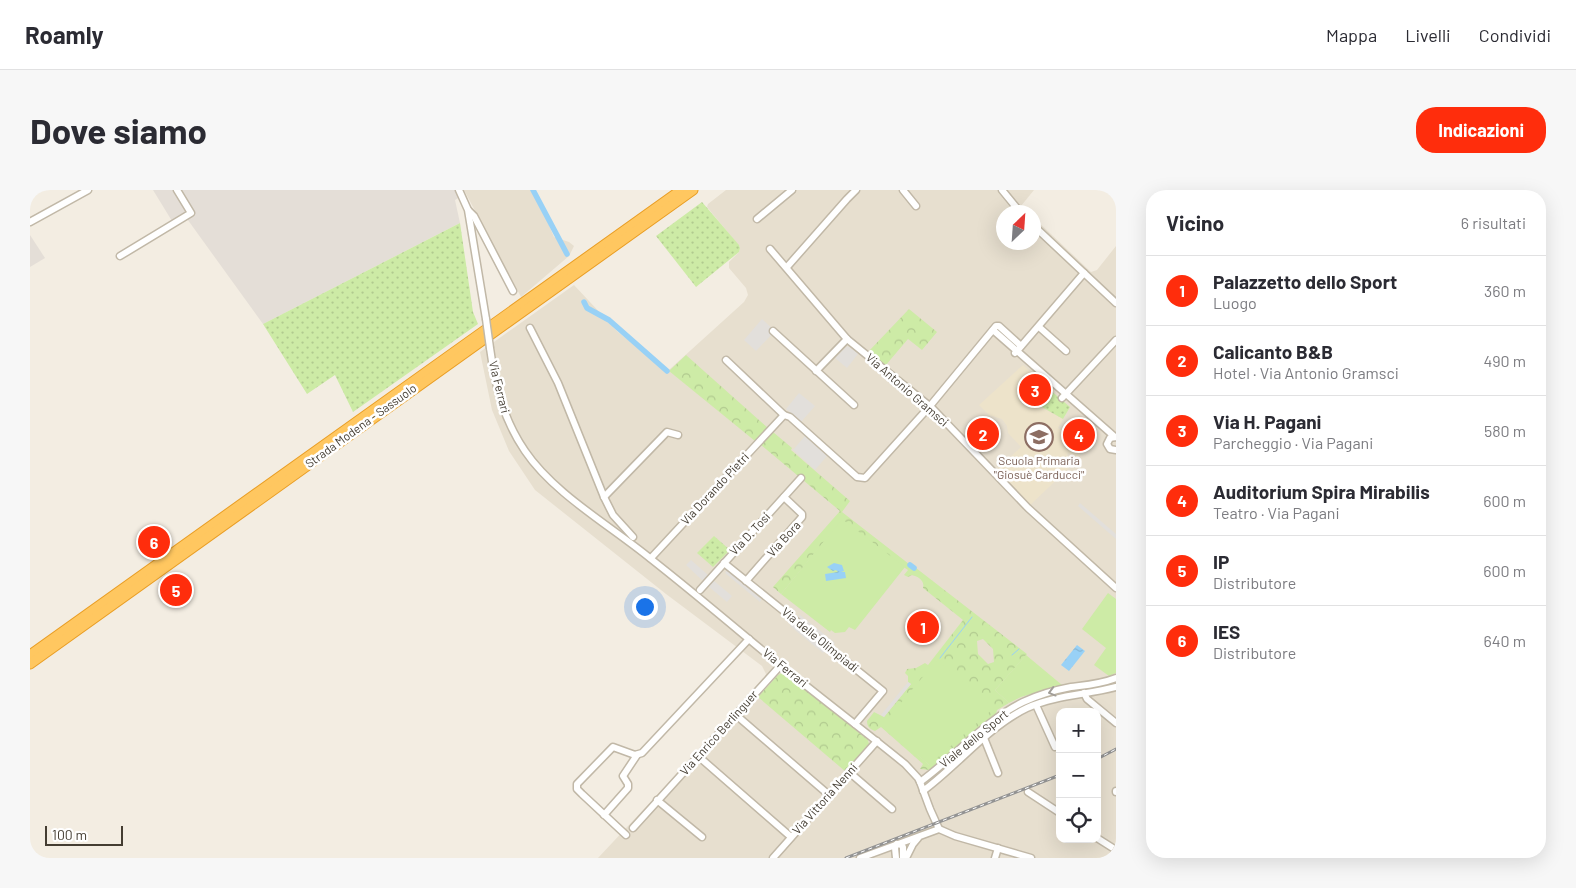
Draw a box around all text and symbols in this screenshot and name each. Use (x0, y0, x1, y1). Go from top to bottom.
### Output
text: Roamly (25, 20, 104, 49)
text: Mappa (1326, 24, 1377, 46)
text: Livelli (1405, 24, 1451, 46)
text: Condividi (1479, 24, 1551, 46)
button: Indicazioni (1416, 107, 1546, 153)
text: Dove siamo (30, 109, 207, 151)
north arrow (996, 205, 1041, 250)
text: Vicino (1166, 210, 1224, 235)
text: 6 risultati (1461, 213, 1526, 232)
text: Palazzetto dello Sport (1213, 270, 1397, 293)
text: 1 (1179, 281, 1185, 300)
text: 360 m (1484, 281, 1526, 300)
text: Luogo (1213, 293, 1257, 312)
text: Calicanto B&B (1213, 340, 1333, 363)
street label: Via Antonio Gramsci (864, 350, 952, 429)
text: 2 (1178, 351, 1186, 370)
text: 490 m (1483, 351, 1526, 370)
street label: Via Ferrari (487, 359, 513, 414)
text: Hotel · Via Antonio Gramsci (1213, 363, 1399, 382)
pin: 3 (1019, 371, 1051, 409)
street label: Strada Modena - Sassuolo (302, 380, 419, 470)
text: Via H. Pagani (1213, 410, 1321, 433)
pin: 2 (967, 415, 999, 453)
pin: 4 (1063, 416, 1095, 454)
text: 3 (1178, 421, 1186, 440)
text: 580 m (1484, 421, 1526, 440)
school or university icon: Scuola Primaria "Giosuè Carducci" (1024, 422, 1054, 452)
text: Parcheggio · Via Pagani (1213, 433, 1373, 452)
street label: Via Dorando Pietri (677, 449, 751, 527)
place label: Scuola Primaria "Giosuè Carducci" (994, 453, 1084, 481)
text: Auditorium Spira Mirabilis (1213, 480, 1430, 503)
text: 4 (1177, 491, 1187, 510)
text: 600 m (1483, 491, 1526, 510)
text: Teatro · Via Pagani (1213, 503, 1340, 522)
street label: Via D. Tosi (726, 509, 772, 557)
street label: Via Bora (764, 518, 803, 559)
pin: 6 (138, 523, 170, 561)
text: IP (1213, 550, 1229, 573)
text: 5 (1178, 561, 1186, 580)
text: 600 m (1483, 561, 1526, 580)
pin: 5 (160, 571, 192, 609)
text: Distributore (1213, 573, 1296, 592)
your location (632, 594, 658, 620)
street label: Via delle Olimpiadi (779, 604, 862, 674)
pin: 1 (907, 608, 939, 646)
text: IES (1213, 620, 1240, 643)
text: 6 (1178, 631, 1186, 650)
text: 640 m (1483, 631, 1526, 650)
text: Distributore (1213, 643, 1296, 662)
street label: Via Ferrari (760, 645, 811, 690)
one-way arrow (1047, 686, 1056, 697)
street label: Via Enrico Berlinguer (677, 687, 760, 778)
street label: Viale dello Sport (936, 706, 1011, 770)
map controls (1056, 708, 1101, 843)
button: + (1056, 708, 1101, 753)
button: − (1056, 753, 1101, 798)
street label: Via Vittoria Nenni (789, 760, 860, 837)
button: locate (1056, 798, 1101, 843)
scale bar (45, 823, 122, 846)
text: 100 m (52, 826, 87, 843)

